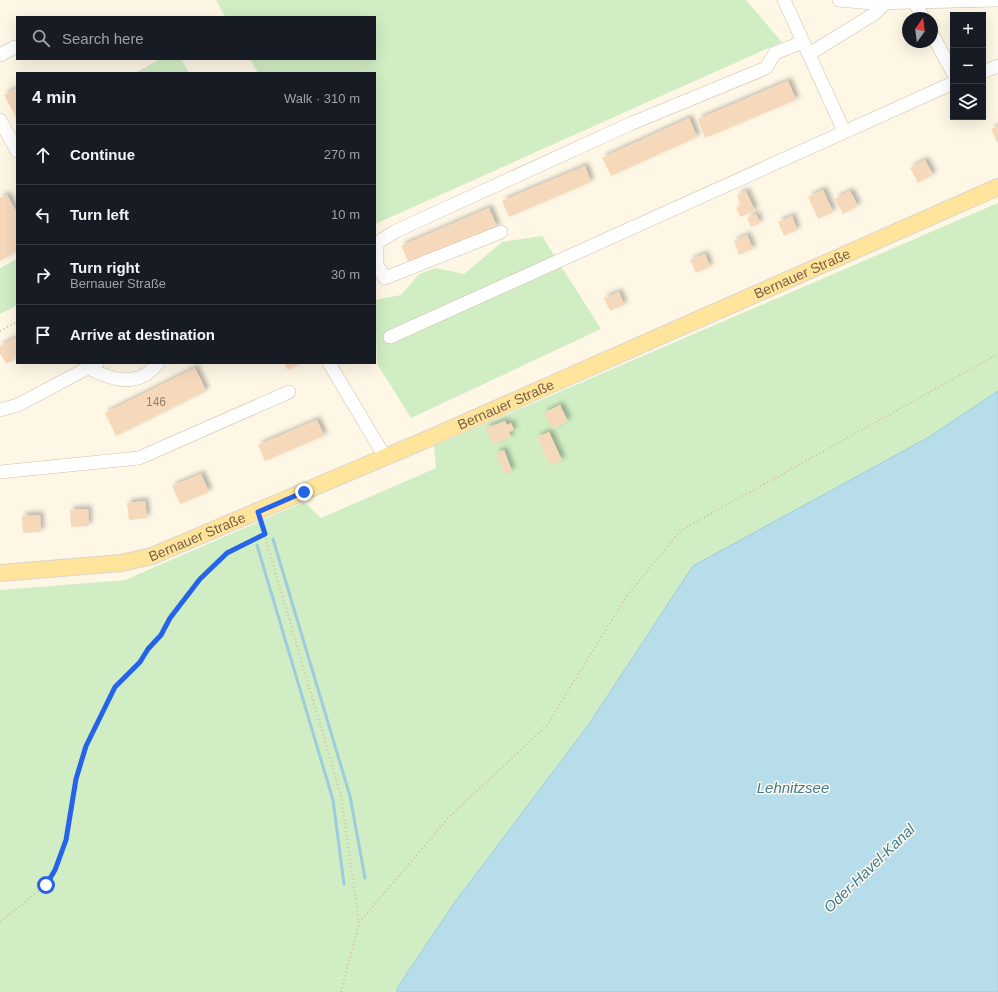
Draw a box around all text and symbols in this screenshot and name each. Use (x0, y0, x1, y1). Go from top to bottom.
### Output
north arrow (902, 12, 938, 48)
map controls (950, 12, 986, 120)
button: + (950, 12, 986, 48)
search box (16, 16, 376, 60)
icon: search (30, 27, 52, 49)
text: Search here (62, 30, 144, 47)
button: − (950, 48, 986, 84)
button: layers (950, 84, 986, 120)
text: 4 min (32, 88, 76, 107)
text: Walk · 310 m (284, 91, 360, 106)
icon: ahead (32, 144, 54, 166)
text: Continue (70, 146, 135, 163)
text: 270 m (324, 147, 360, 162)
icon: left (32, 204, 54, 226)
text: Turn left (70, 206, 129, 223)
text: 10 m (331, 207, 360, 222)
street label: Bernauer Straße (751, 245, 853, 302)
text: Turn right (70, 259, 140, 276)
icon: right (32, 264, 54, 286)
text: 30 m (331, 267, 360, 282)
text: Bernauer Straße (70, 276, 166, 291)
icon: arrive (32, 324, 54, 346)
text: Arrive at destination (70, 326, 215, 343)
street label: Bernauer Straße (455, 376, 557, 433)
house number: 146 (146, 395, 166, 409)
route end (295, 483, 313, 501)
street label: Bernauer Straße (146, 509, 248, 565)
water label: Lehnitzsee (757, 779, 829, 796)
water label: Oder-Havel-Kanal (820, 820, 918, 916)
route start (37, 876, 55, 894)

